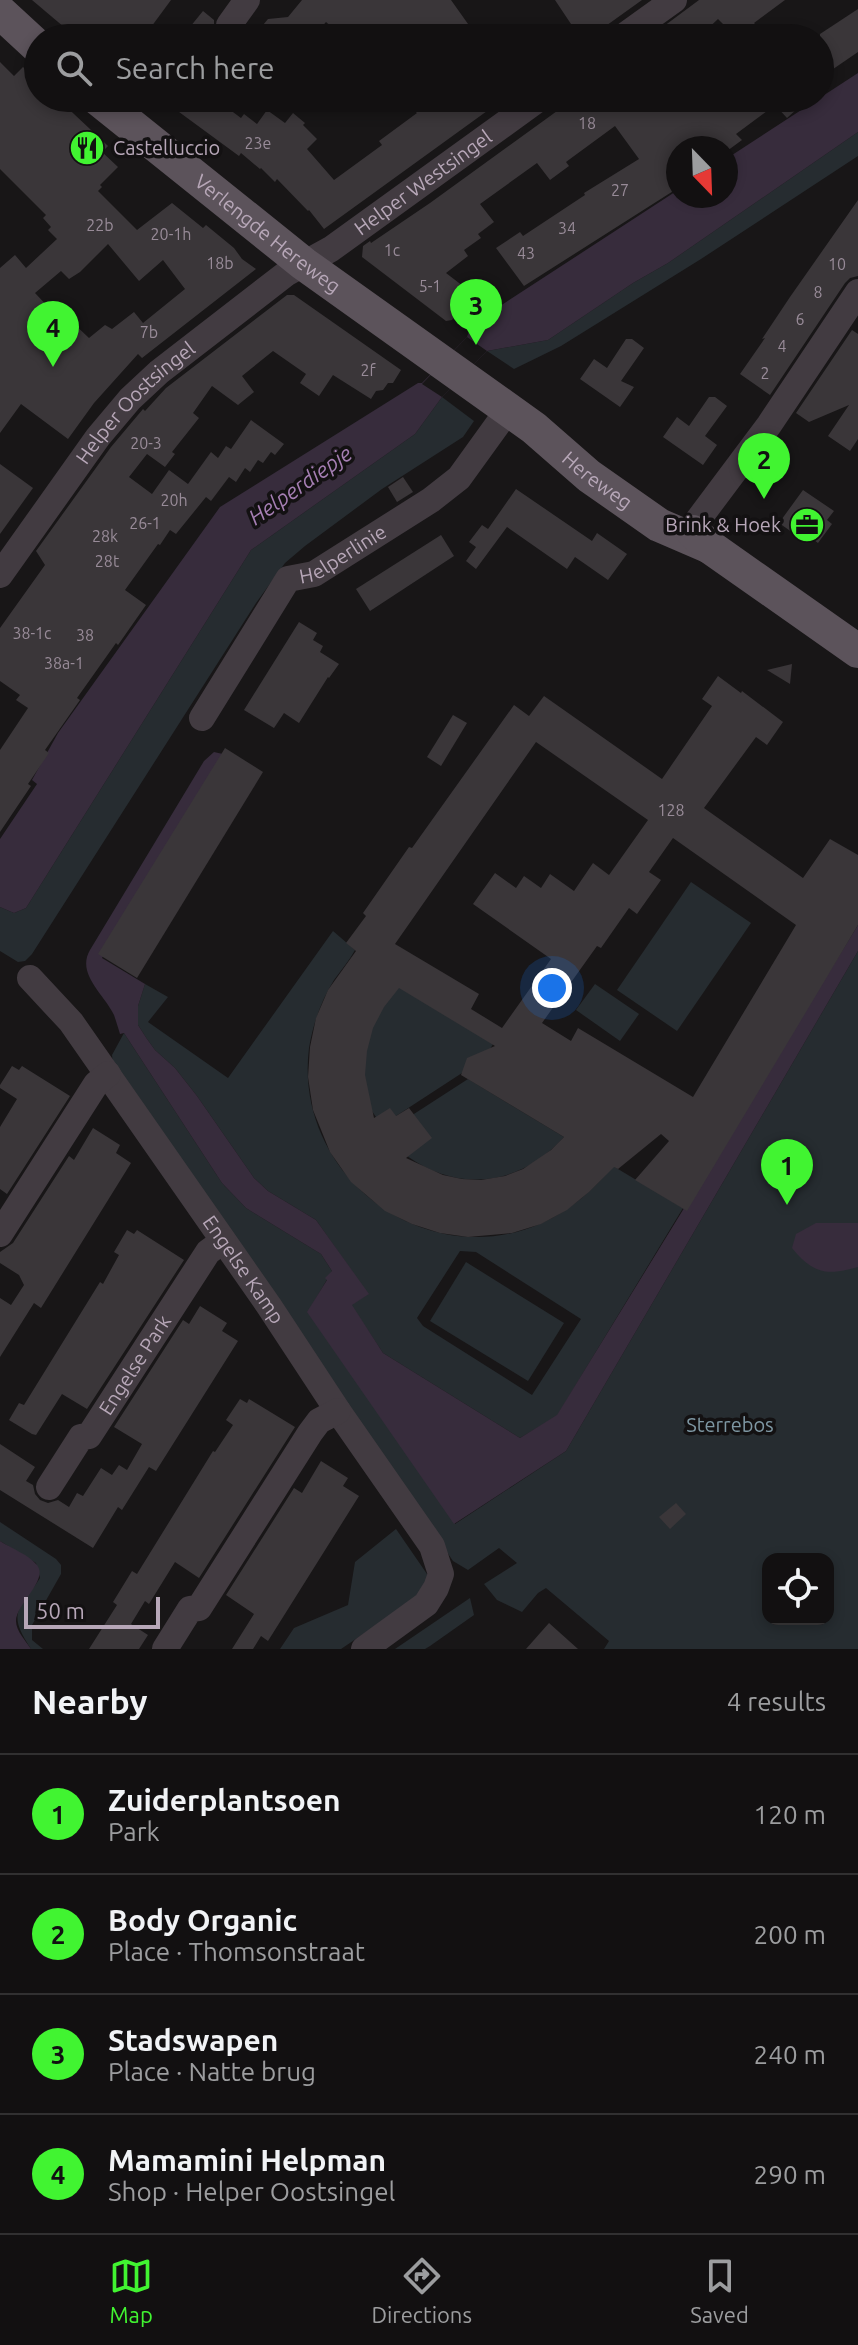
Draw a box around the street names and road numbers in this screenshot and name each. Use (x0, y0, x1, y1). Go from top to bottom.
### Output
street label: Helper Westsingel (350, 125, 496, 239)
street label: Verlengde Hereweg (190, 169, 345, 297)
street label: Helper Oostsingel (71, 337, 199, 468)
street label: Hereweg (558, 446, 637, 514)
street label: Helperlinie (297, 519, 390, 588)
street label: Engelse Kamp (199, 1211, 289, 1328)
street label: Engelse Park (94, 1310, 175, 1419)

